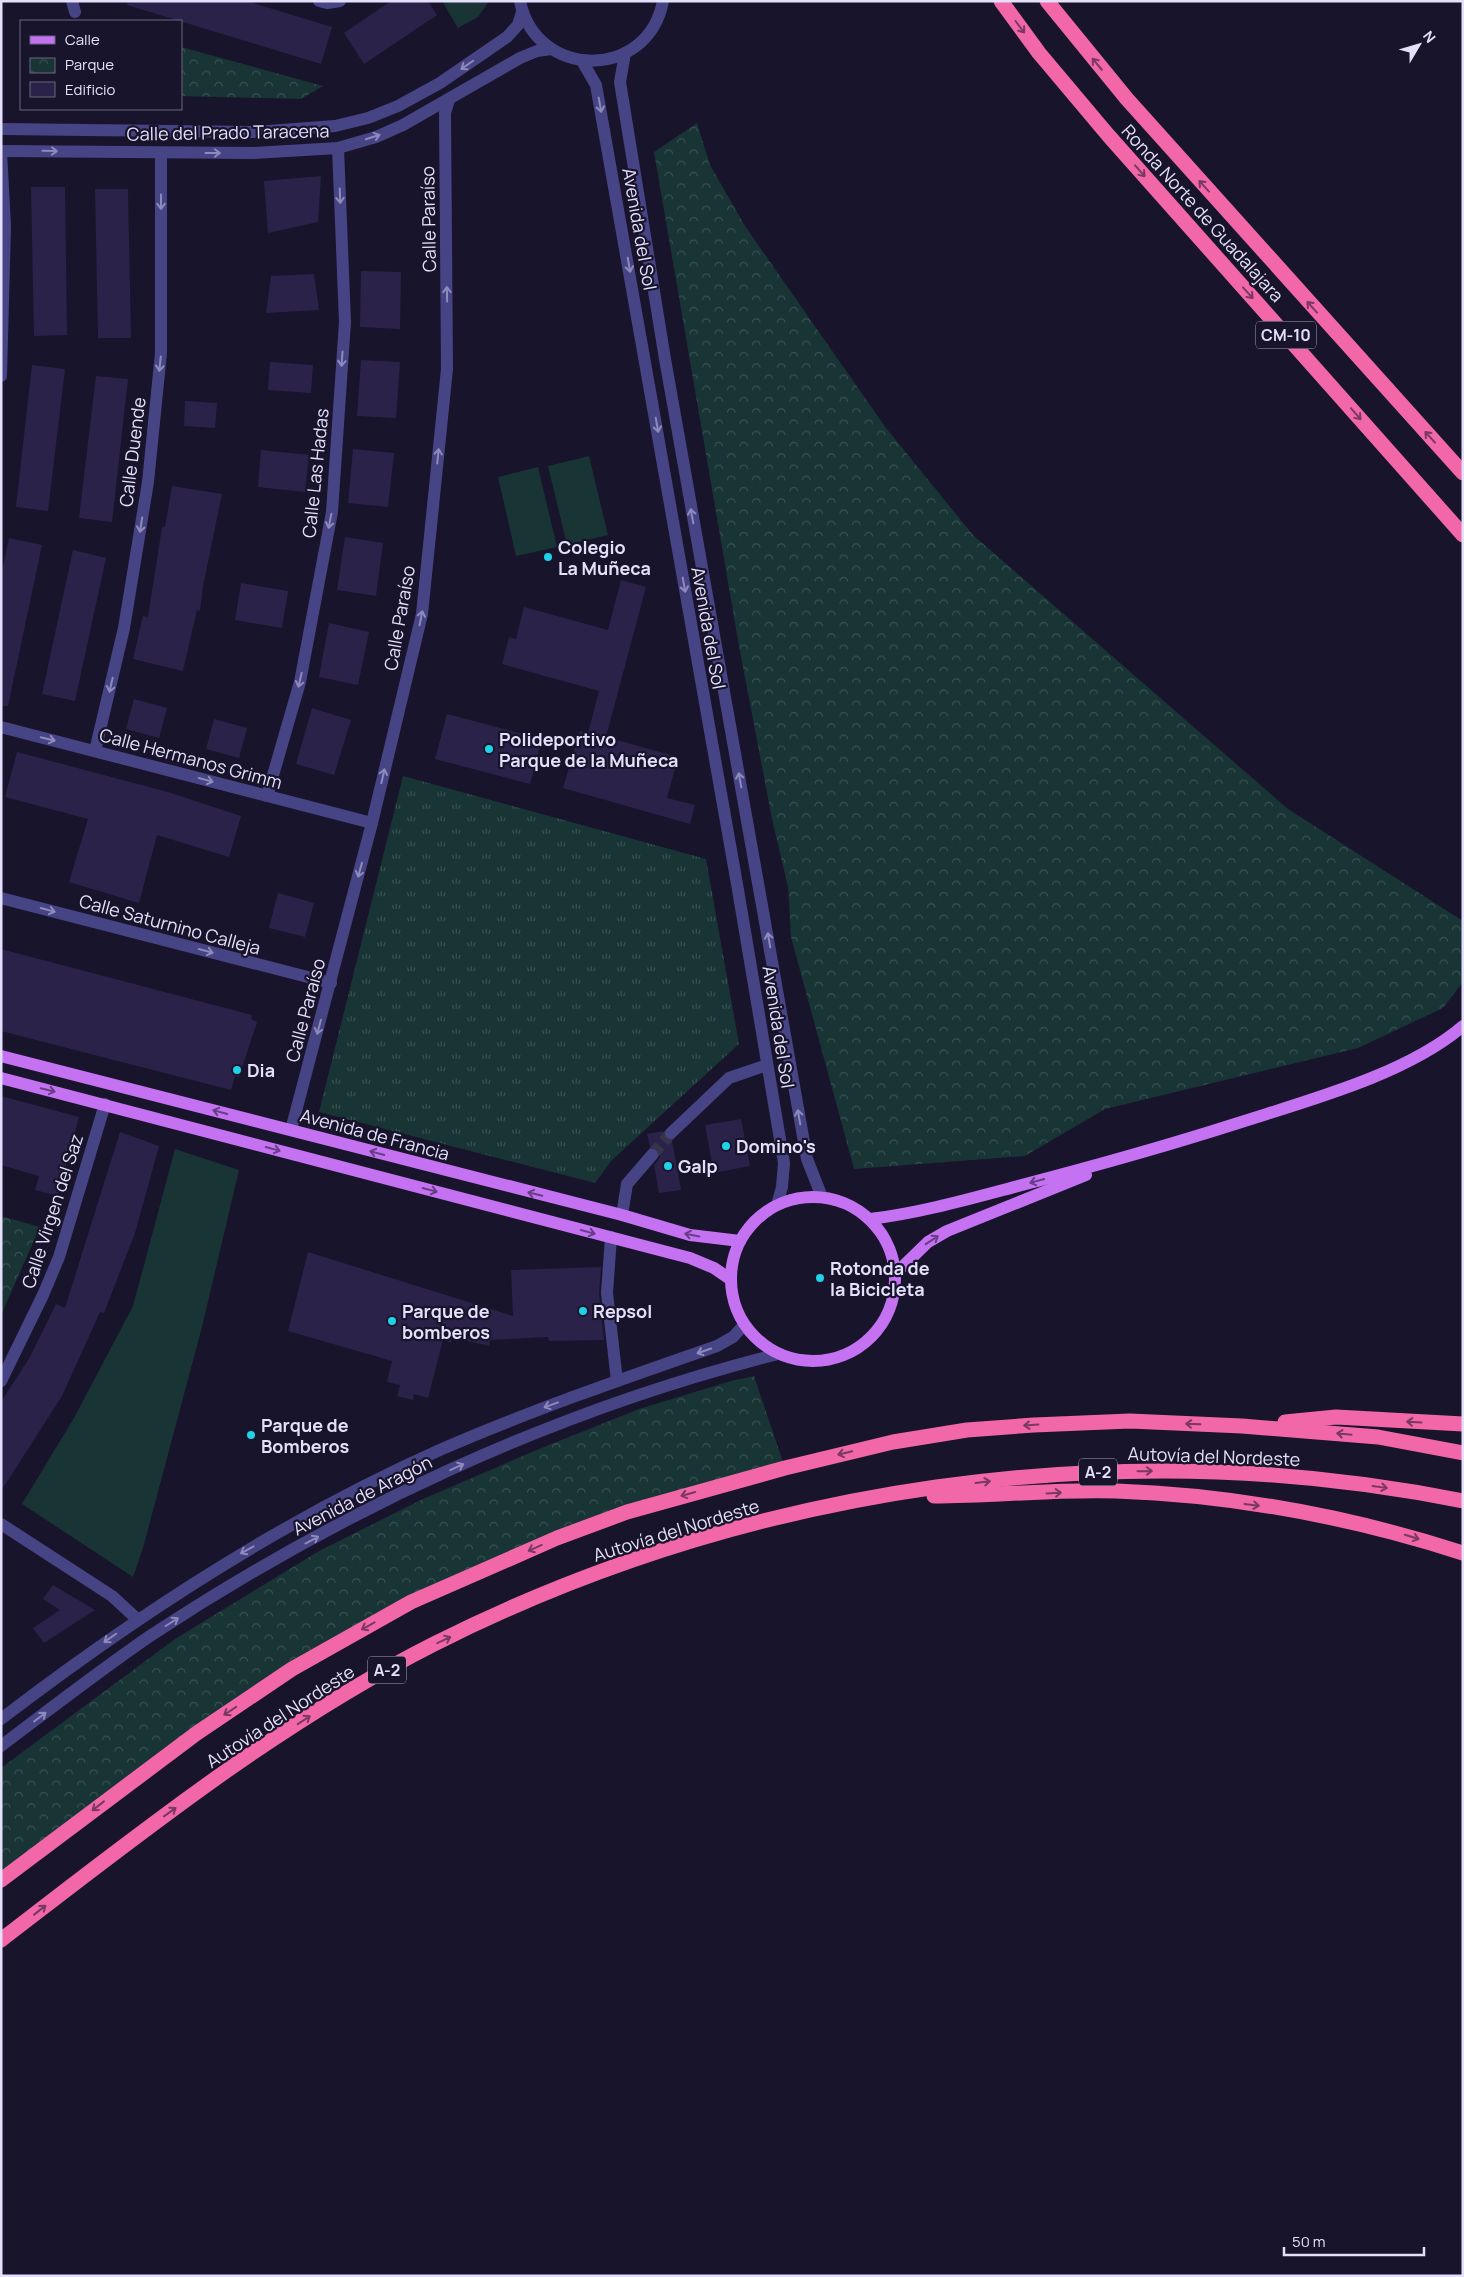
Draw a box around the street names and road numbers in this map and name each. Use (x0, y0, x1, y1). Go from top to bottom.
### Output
street label: Calle del Prado Taracena (127, 118, 329, 146)
street label: Ronda Norte de Guadalajara (1117, 119, 1289, 307)
street label: Calle Paraíso (415, 166, 441, 272)
street label: Avenida del Sol (617, 166, 663, 292)
road number: CM-10 (1256, 322, 1316, 348)
street label: Calle Duende (113, 396, 151, 508)
street label: Calle Las Hadas (296, 407, 334, 539)
street label: Calle Paraíso (378, 564, 420, 672)
street label: Avenida del Sol (686, 565, 732, 691)
street label: Calle Hermanos Grimm (97, 722, 285, 794)
street label: Calle Saturnino Calleja (77, 888, 263, 960)
street label: Calle Paraíso (280, 956, 330, 1064)
street label: Avenida del Sol (757, 964, 801, 1090)
street label: Avenida de Francia (298, 1103, 452, 1165)
street label: Calle Virgen del Saz (16, 1131, 88, 1291)
street label: Autovía del Nordeste (1127, 1441, 1301, 1471)
street label: Avenida de Aragón (288, 1450, 436, 1540)
road number: A-2 (1079, 1458, 1117, 1485)
street label: Autovía del Nordeste (590, 1493, 762, 1567)
road number: A-2 (368, 1656, 406, 1684)
street label: Autovía del Nordeste (201, 1659, 359, 1773)

